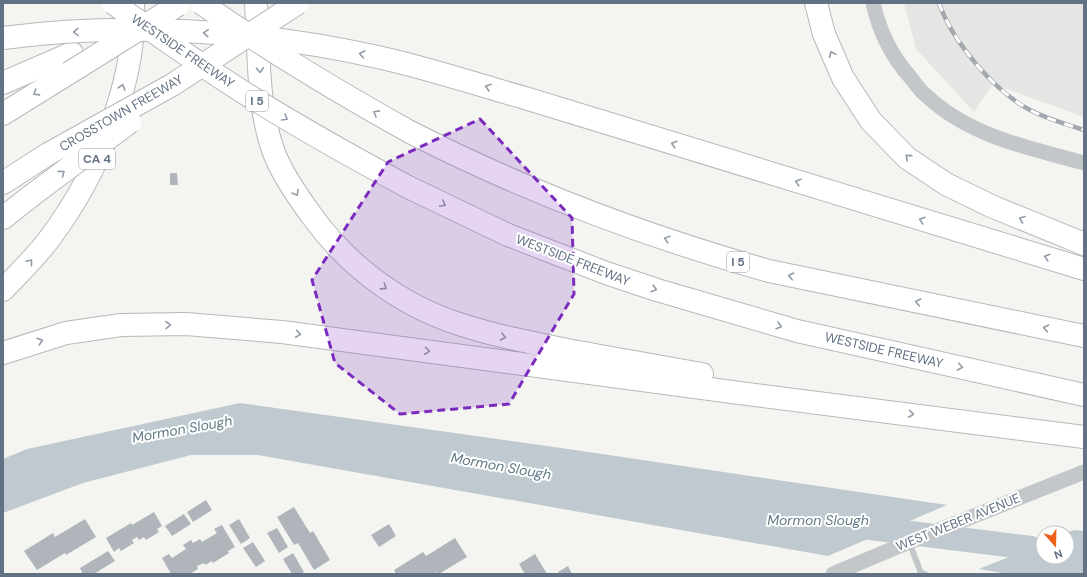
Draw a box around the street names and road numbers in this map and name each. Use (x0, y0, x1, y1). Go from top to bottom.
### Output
street label: WESTSIDE FREEWAY (128, 10, 238, 92)
street label: CROSSTOWN FREEWAY (56, 70, 186, 155)
road number: I 5 (246, 91, 268, 111)
road number: CA 4 (79, 149, 115, 169)
street label: WESTSIDE FREEWAY (514, 230, 633, 290)
road number: I 5 (727, 252, 749, 272)
street label: WESTSIDE FREEWAY (823, 328, 945, 372)
street label: WEST WEBER AVENUE (893, 489, 1023, 555)

